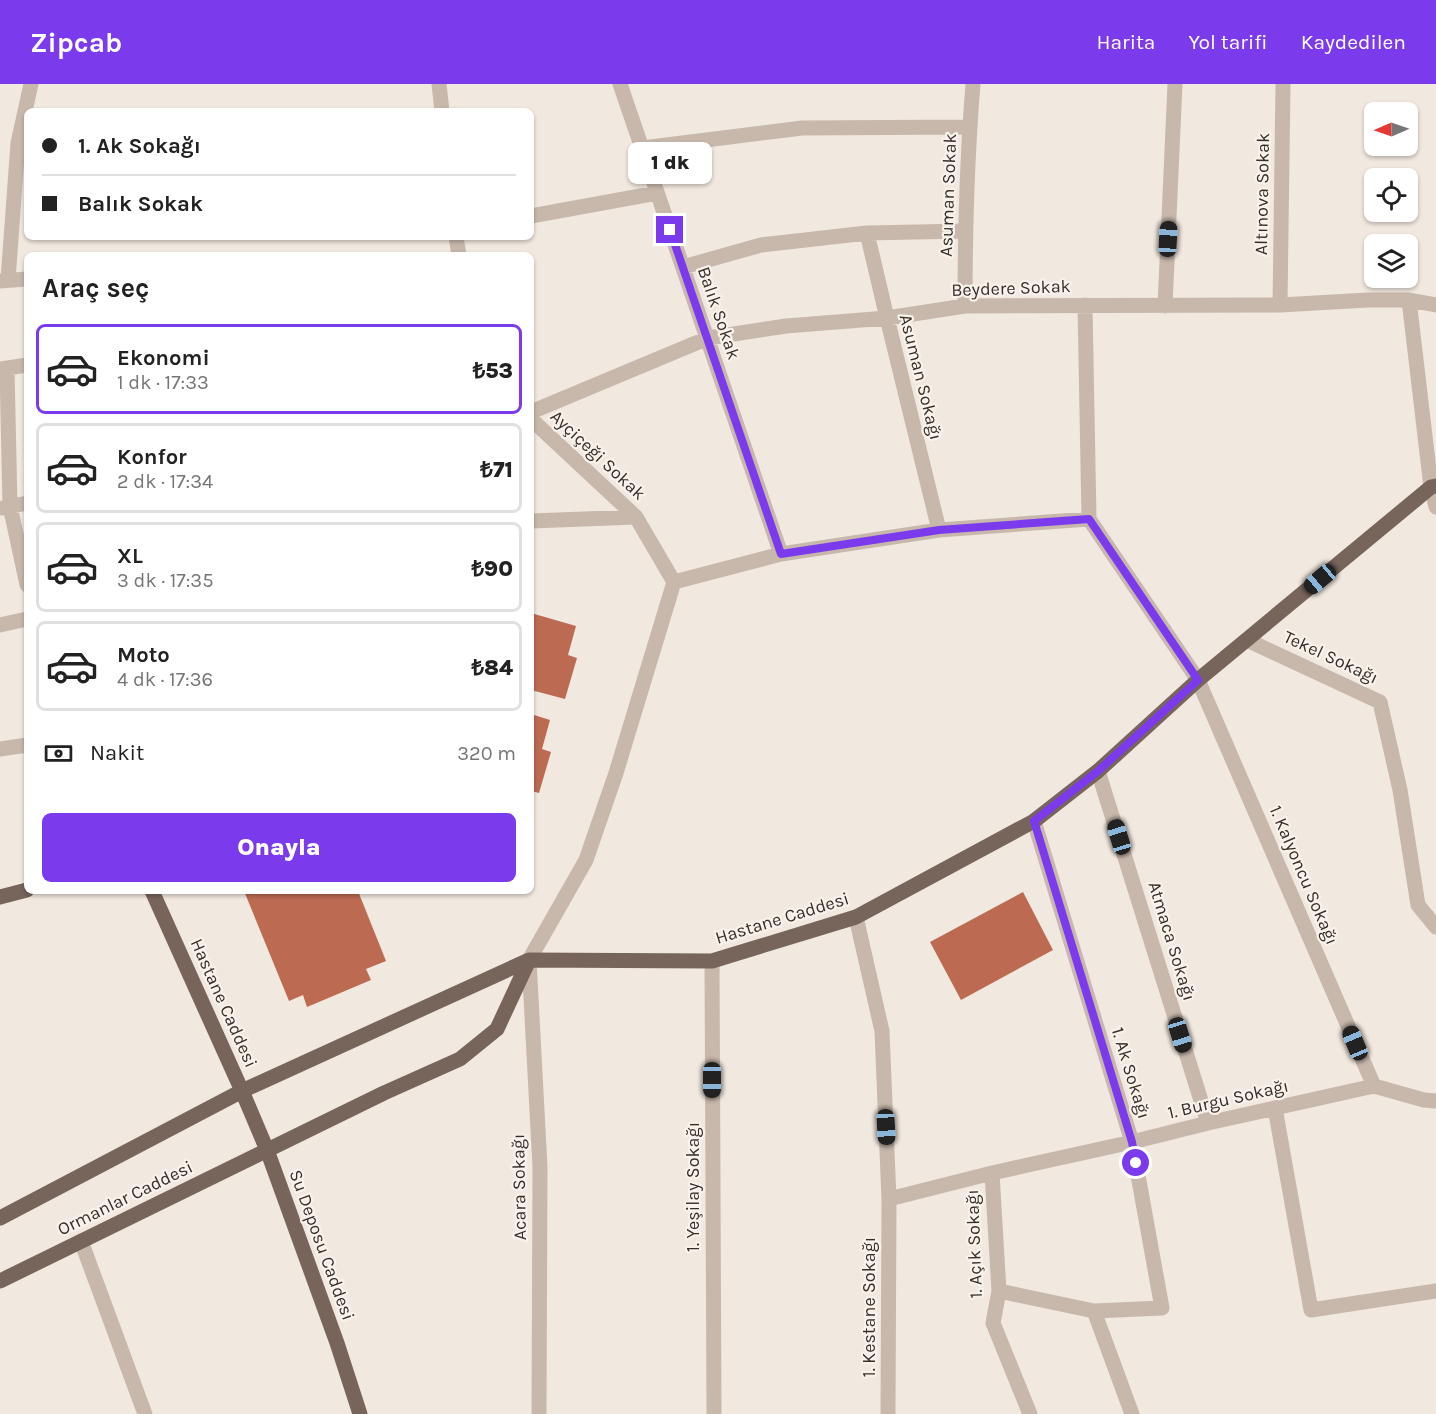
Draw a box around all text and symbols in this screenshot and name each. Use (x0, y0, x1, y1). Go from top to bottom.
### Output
text: Zipcab (30, 26, 122, 59)
text: Harita (1096, 30, 1155, 54)
text: Yol tarifi (1188, 30, 1268, 54)
text: Kaydedilen (1301, 30, 1406, 54)
north arrow (1364, 102, 1418, 156)
map controls (1364, 102, 1418, 288)
text: 1. Ak Sokağı (78, 133, 201, 159)
street label: Asuman Sokak (935, 133, 961, 257)
street label: Altınova Sokak (1250, 133, 1274, 255)
callout: 1 dk (628, 143, 712, 185)
text: 1 dk (651, 151, 689, 174)
button: locate (1364, 168, 1418, 222)
text: Balık Sokak (78, 191, 203, 217)
route end (656, 216, 683, 243)
car (1158, 221, 1178, 257)
button: layers (1364, 234, 1418, 288)
street label: Balık Sokak (693, 264, 745, 362)
text: Araç seç (42, 272, 149, 304)
street label: Beydere Sokak (951, 275, 1071, 301)
street label: Asuman Sokağı (895, 312, 947, 442)
icon: car (45, 342, 99, 396)
text: Ekonomi (117, 345, 210, 371)
text: ₺53 (473, 358, 513, 384)
text: 1 dk · 17:33 (117, 371, 209, 394)
street label: Ayçiçeği Sokak (546, 405, 650, 505)
icon: car (45, 441, 99, 495)
text: Konfor (117, 444, 187, 470)
text: ₺71 (480, 457, 513, 483)
text: 2 dk · 17:34 (117, 470, 213, 493)
icon: car (45, 540, 99, 594)
text: XL (117, 543, 143, 569)
text: ₺90 (471, 556, 513, 582)
car (1300, 561, 1340, 597)
text: 3 dk · 17:35 (117, 569, 213, 592)
street label: Tekel Sokağı (1280, 625, 1382, 689)
icon: car (45, 639, 99, 693)
text: Moto (117, 642, 170, 668)
text: ₺84 (472, 655, 513, 681)
text: 4 dk · 17:36 (117, 668, 213, 691)
icon: cash (42, 737, 75, 770)
text: Nakit (90, 740, 144, 766)
text: 320 m (457, 742, 516, 765)
street label: 1. Kalyoncu Sokağı (1265, 802, 1343, 948)
button: Onayla (42, 813, 516, 882)
car (1105, 817, 1133, 857)
street label: Atmaca Sokağı (1143, 879, 1201, 1003)
street label: Hastane Caddesi (712, 887, 852, 949)
street label: Hastane Caddesi (186, 935, 262, 1071)
car (1166, 1015, 1194, 1055)
car (1340, 1023, 1370, 1063)
street label: 1. Ak Sokağı (1107, 1025, 1155, 1121)
car (703, 1062, 721, 1098)
street label: 1. Burgu Sokağı (1165, 1074, 1291, 1124)
car (876, 1109, 896, 1145)
street label: 1. Yeşilay Sokağı (682, 1122, 704, 1252)
street label: Acara Sokağı (507, 1134, 531, 1240)
route start (1122, 1149, 1149, 1176)
street label: Ormanlar Caddesi (54, 1156, 196, 1240)
street label: Su Deposu Caddesi (285, 1167, 359, 1323)
street label: 1. Açık Sokağı (961, 1189, 987, 1299)
street label: 1. Kestane Sokağı (858, 1237, 880, 1377)

